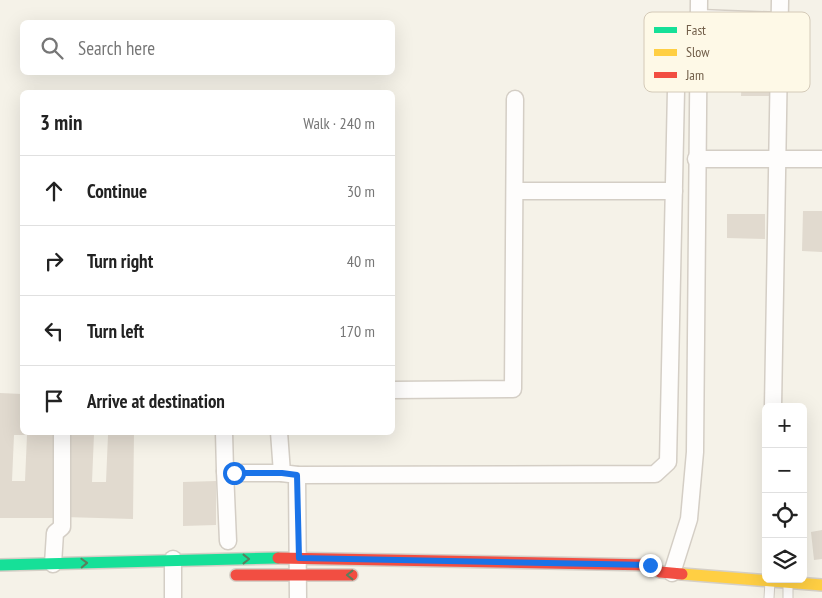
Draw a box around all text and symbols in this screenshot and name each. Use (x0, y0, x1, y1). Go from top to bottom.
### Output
legend (644, 12, 810, 92)
search box (20, 20, 395, 75)
text: Fast (686, 21, 706, 39)
icon: search (38, 34, 66, 62)
text: Search here (78, 36, 155, 60)
text: Slow (686, 43, 710, 61)
text: Jam (685, 66, 704, 84)
text: 3 min (40, 109, 82, 136)
text: Walk · 240 m (303, 113, 375, 133)
icon: ahead (40, 177, 68, 205)
text: Continue (87, 179, 147, 203)
text: 30 m (347, 181, 375, 201)
icon: right (40, 247, 68, 275)
text: Turn right (87, 249, 153, 273)
text: 40 m (347, 251, 375, 271)
icon: left (40, 317, 68, 345)
text: Turn left (87, 319, 144, 343)
text: 170 m (340, 321, 375, 341)
icon: arrive (40, 387, 68, 415)
text: Arrive at destination (87, 389, 225, 413)
map controls (762, 403, 807, 583)
button: + (762, 403, 807, 448)
button: − (762, 448, 807, 493)
route start (223, 462, 246, 485)
button: locate (762, 493, 807, 538)
button: layers (762, 538, 807, 583)
one-way arrow (242, 554, 250, 564)
route end (639, 554, 662, 577)
one-way arrow (80, 557, 88, 568)
one-way arrow (346, 570, 354, 580)

